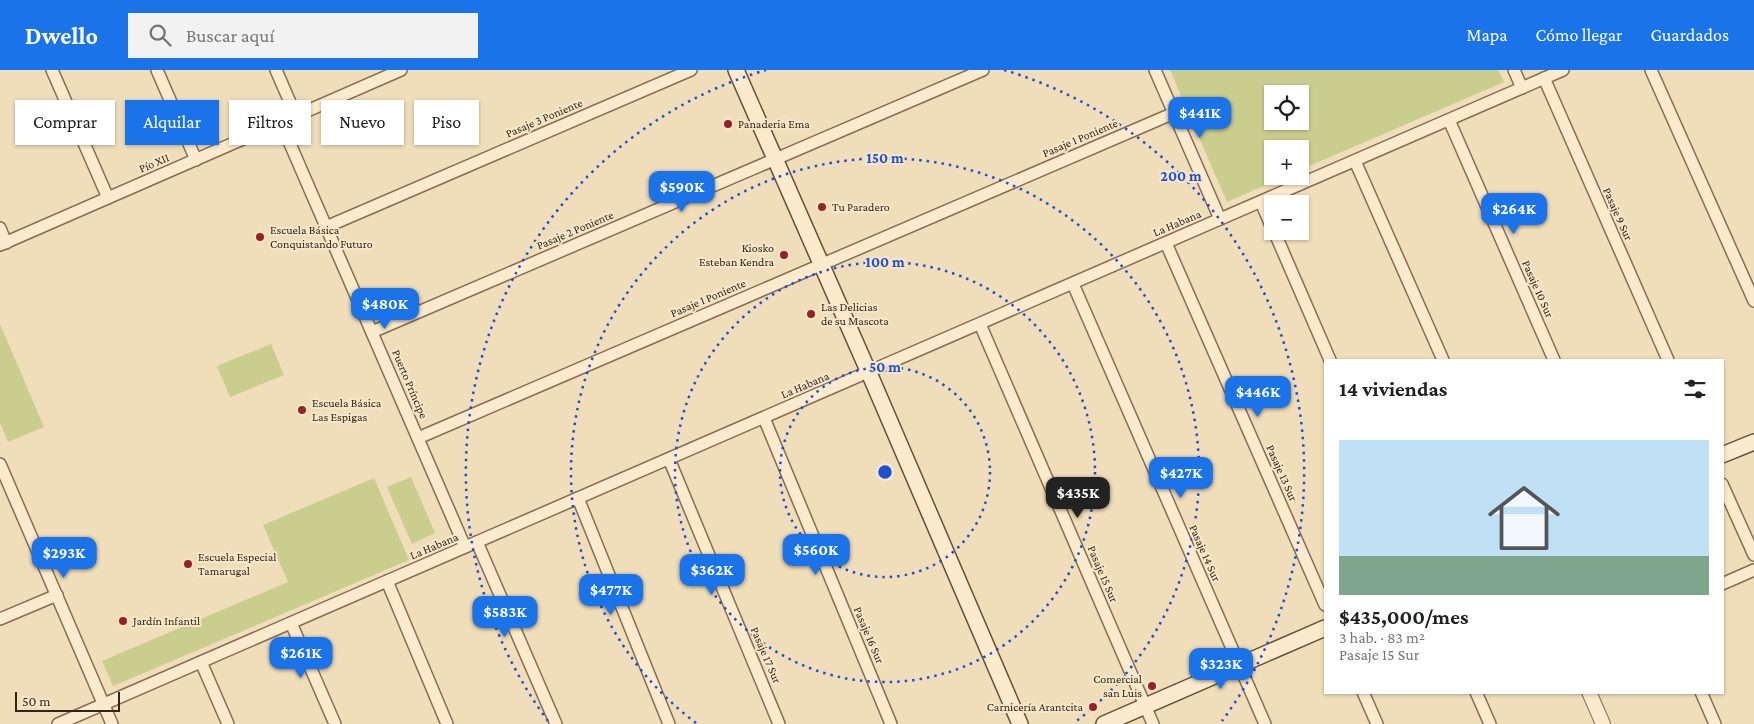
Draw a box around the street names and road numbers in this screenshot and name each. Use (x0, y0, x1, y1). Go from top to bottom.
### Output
street label: Pasaje 3 Poniente (503, 95, 585, 141)
street label: Pasaje 1 Poniente (1040, 116, 1120, 160)
street label: Pío XII (137, 150, 172, 176)
street label: Pasaje 9 Sur (1600, 185, 1636, 243)
street label: La Habana (1151, 206, 1204, 239)
street label: Pasaje 2 Poniente (534, 207, 616, 253)
street label: Pasaje 10 Sur (1519, 258, 1557, 321)
street label: Pasaje 1 Poniente (668, 276, 748, 320)
street label: Puerto Príncipe (389, 347, 431, 421)
street label: La Habana (779, 368, 832, 401)
street label: Pasaje 13 Sur (1263, 443, 1301, 504)
street label: Pasaje 14 Sur (1186, 522, 1224, 584)
street label: La Habana (408, 529, 461, 562)
street label: Pasaje 15 Sur (1085, 544, 1121, 605)
street label: Pasaje 16 Sur (851, 604, 888, 666)
street label: Pasaje 17 Sur (748, 625, 784, 686)

